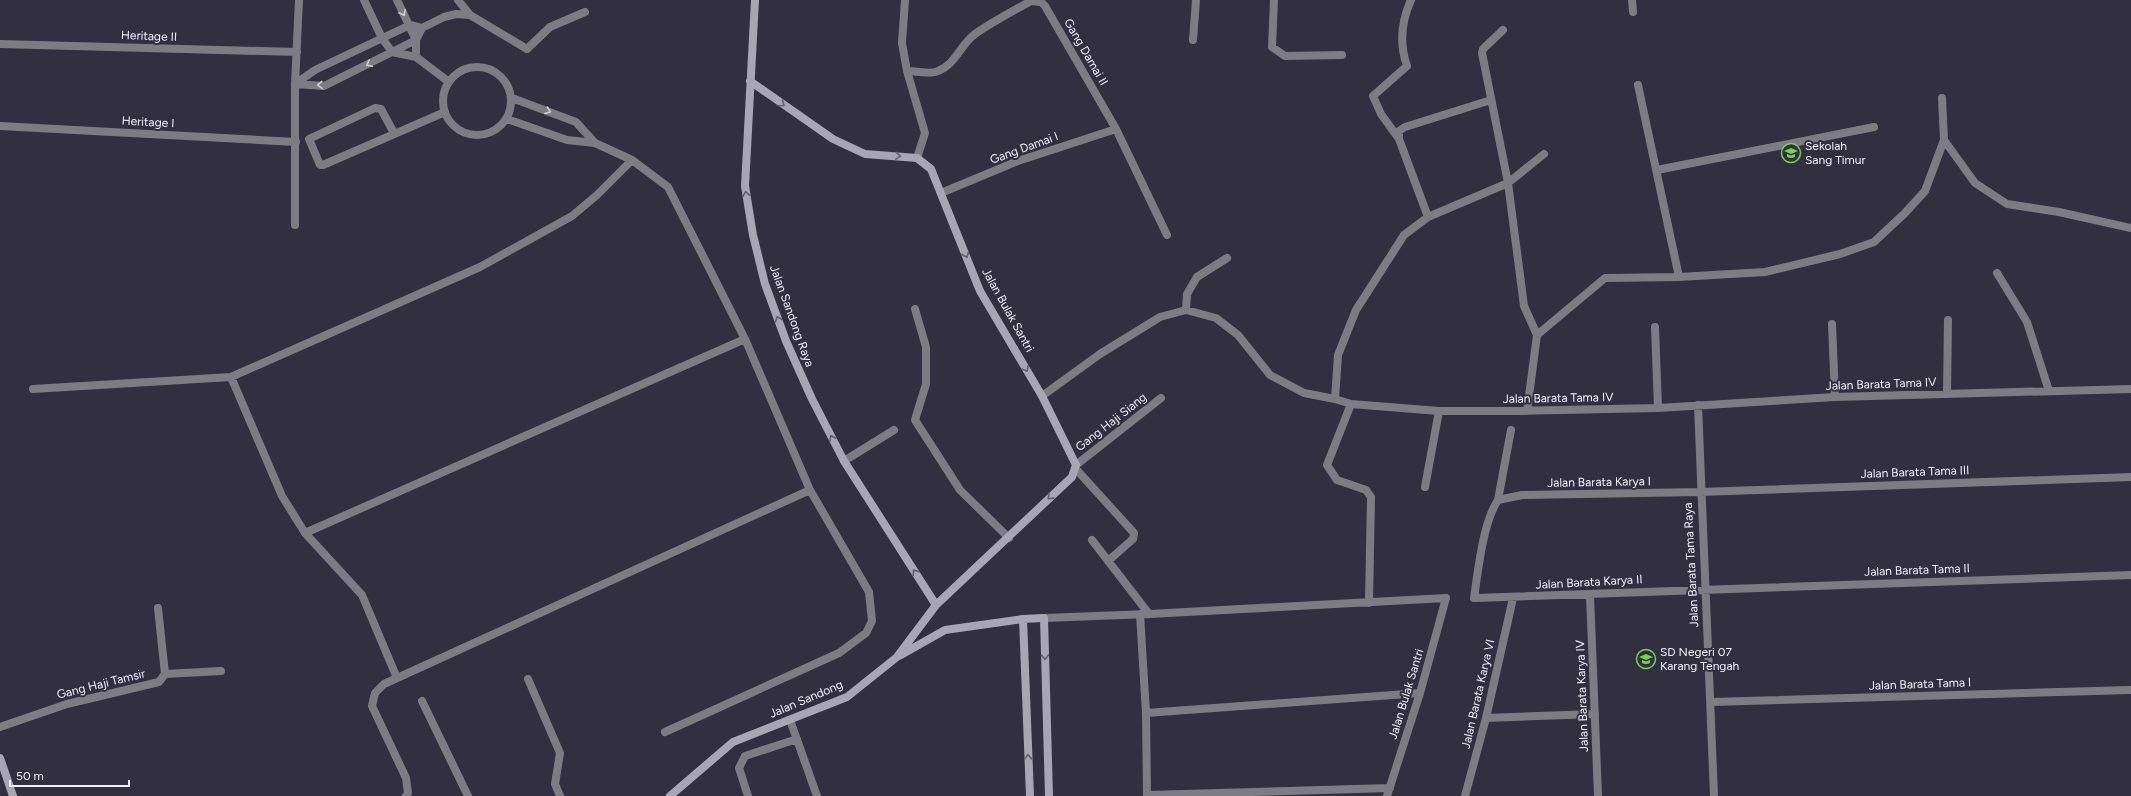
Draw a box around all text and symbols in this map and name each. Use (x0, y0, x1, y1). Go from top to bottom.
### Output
one-way arrow (399, 8, 406, 16)
street label: Gang Damai II (1061, 16, 1111, 88)
street label: Heritage II (121, 28, 177, 44)
one-way arrow (366, 59, 373, 66)
one-way arrow (317, 81, 323, 89)
one-way arrow (778, 99, 785, 106)
one-way arrow (545, 107, 552, 115)
street label: Heritage I (121, 114, 175, 130)
street label: Gang Damai I (988, 129, 1060, 167)
place label: Sekolah Sang Timur (1805, 139, 1866, 167)
school or university icon: Sekolah Sang Timur (1780, 142, 1802, 164)
one-way arrow (895, 152, 901, 161)
one-way arrow (742, 191, 751, 197)
one-way arrow (961, 250, 969, 258)
street label: Jalan Sandong Raya (767, 263, 817, 369)
street label: Jalan Bulak Santri (979, 266, 1037, 354)
one-way arrow (775, 316, 783, 323)
one-way arrow (1022, 365, 1029, 373)
street label: Jalan Barata Tama IV (1825, 375, 1937, 393)
street label: Gang Haji Siang (1073, 390, 1149, 454)
street label: Jalan Barata Tama IV (1502, 390, 1614, 406)
one-way arrow (829, 434, 837, 442)
street label: Jalan Barata Tama III (1860, 463, 1970, 481)
street label: Jalan Barata Karya I (1547, 474, 1651, 490)
one-way arrow (1047, 492, 1055, 500)
street label: Jalan Barata Tama Raya (1681, 502, 1701, 628)
street label: Jalan Barata Tama II (1864, 561, 1970, 579)
one-way arrow (912, 569, 919, 576)
street label: Jalan Barata Karya II (1535, 572, 1643, 592)
street label: Jalan Barata Karya VI (1459, 638, 1497, 750)
street label: Jalan Barata Karya IV (1573, 639, 1591, 752)
place label: SD Negeri 07 Karang Tengah (1660, 645, 1740, 673)
street label: Jalan Bulak Santri (1386, 647, 1426, 741)
school or university icon: SD Negeri 07 Karang Tengah (1635, 648, 1657, 670)
one-way arrow (1041, 654, 1049, 660)
street label: Gang Haji Tamsir (55, 666, 147, 702)
street label: Jalan Barata Tama I (1869, 675, 1971, 693)
street label: Jalan Sandong (767, 677, 845, 721)
one-way arrow (1024, 754, 1033, 760)
scale bar (10, 762, 129, 788)
text: 50 m (16, 769, 44, 783)

